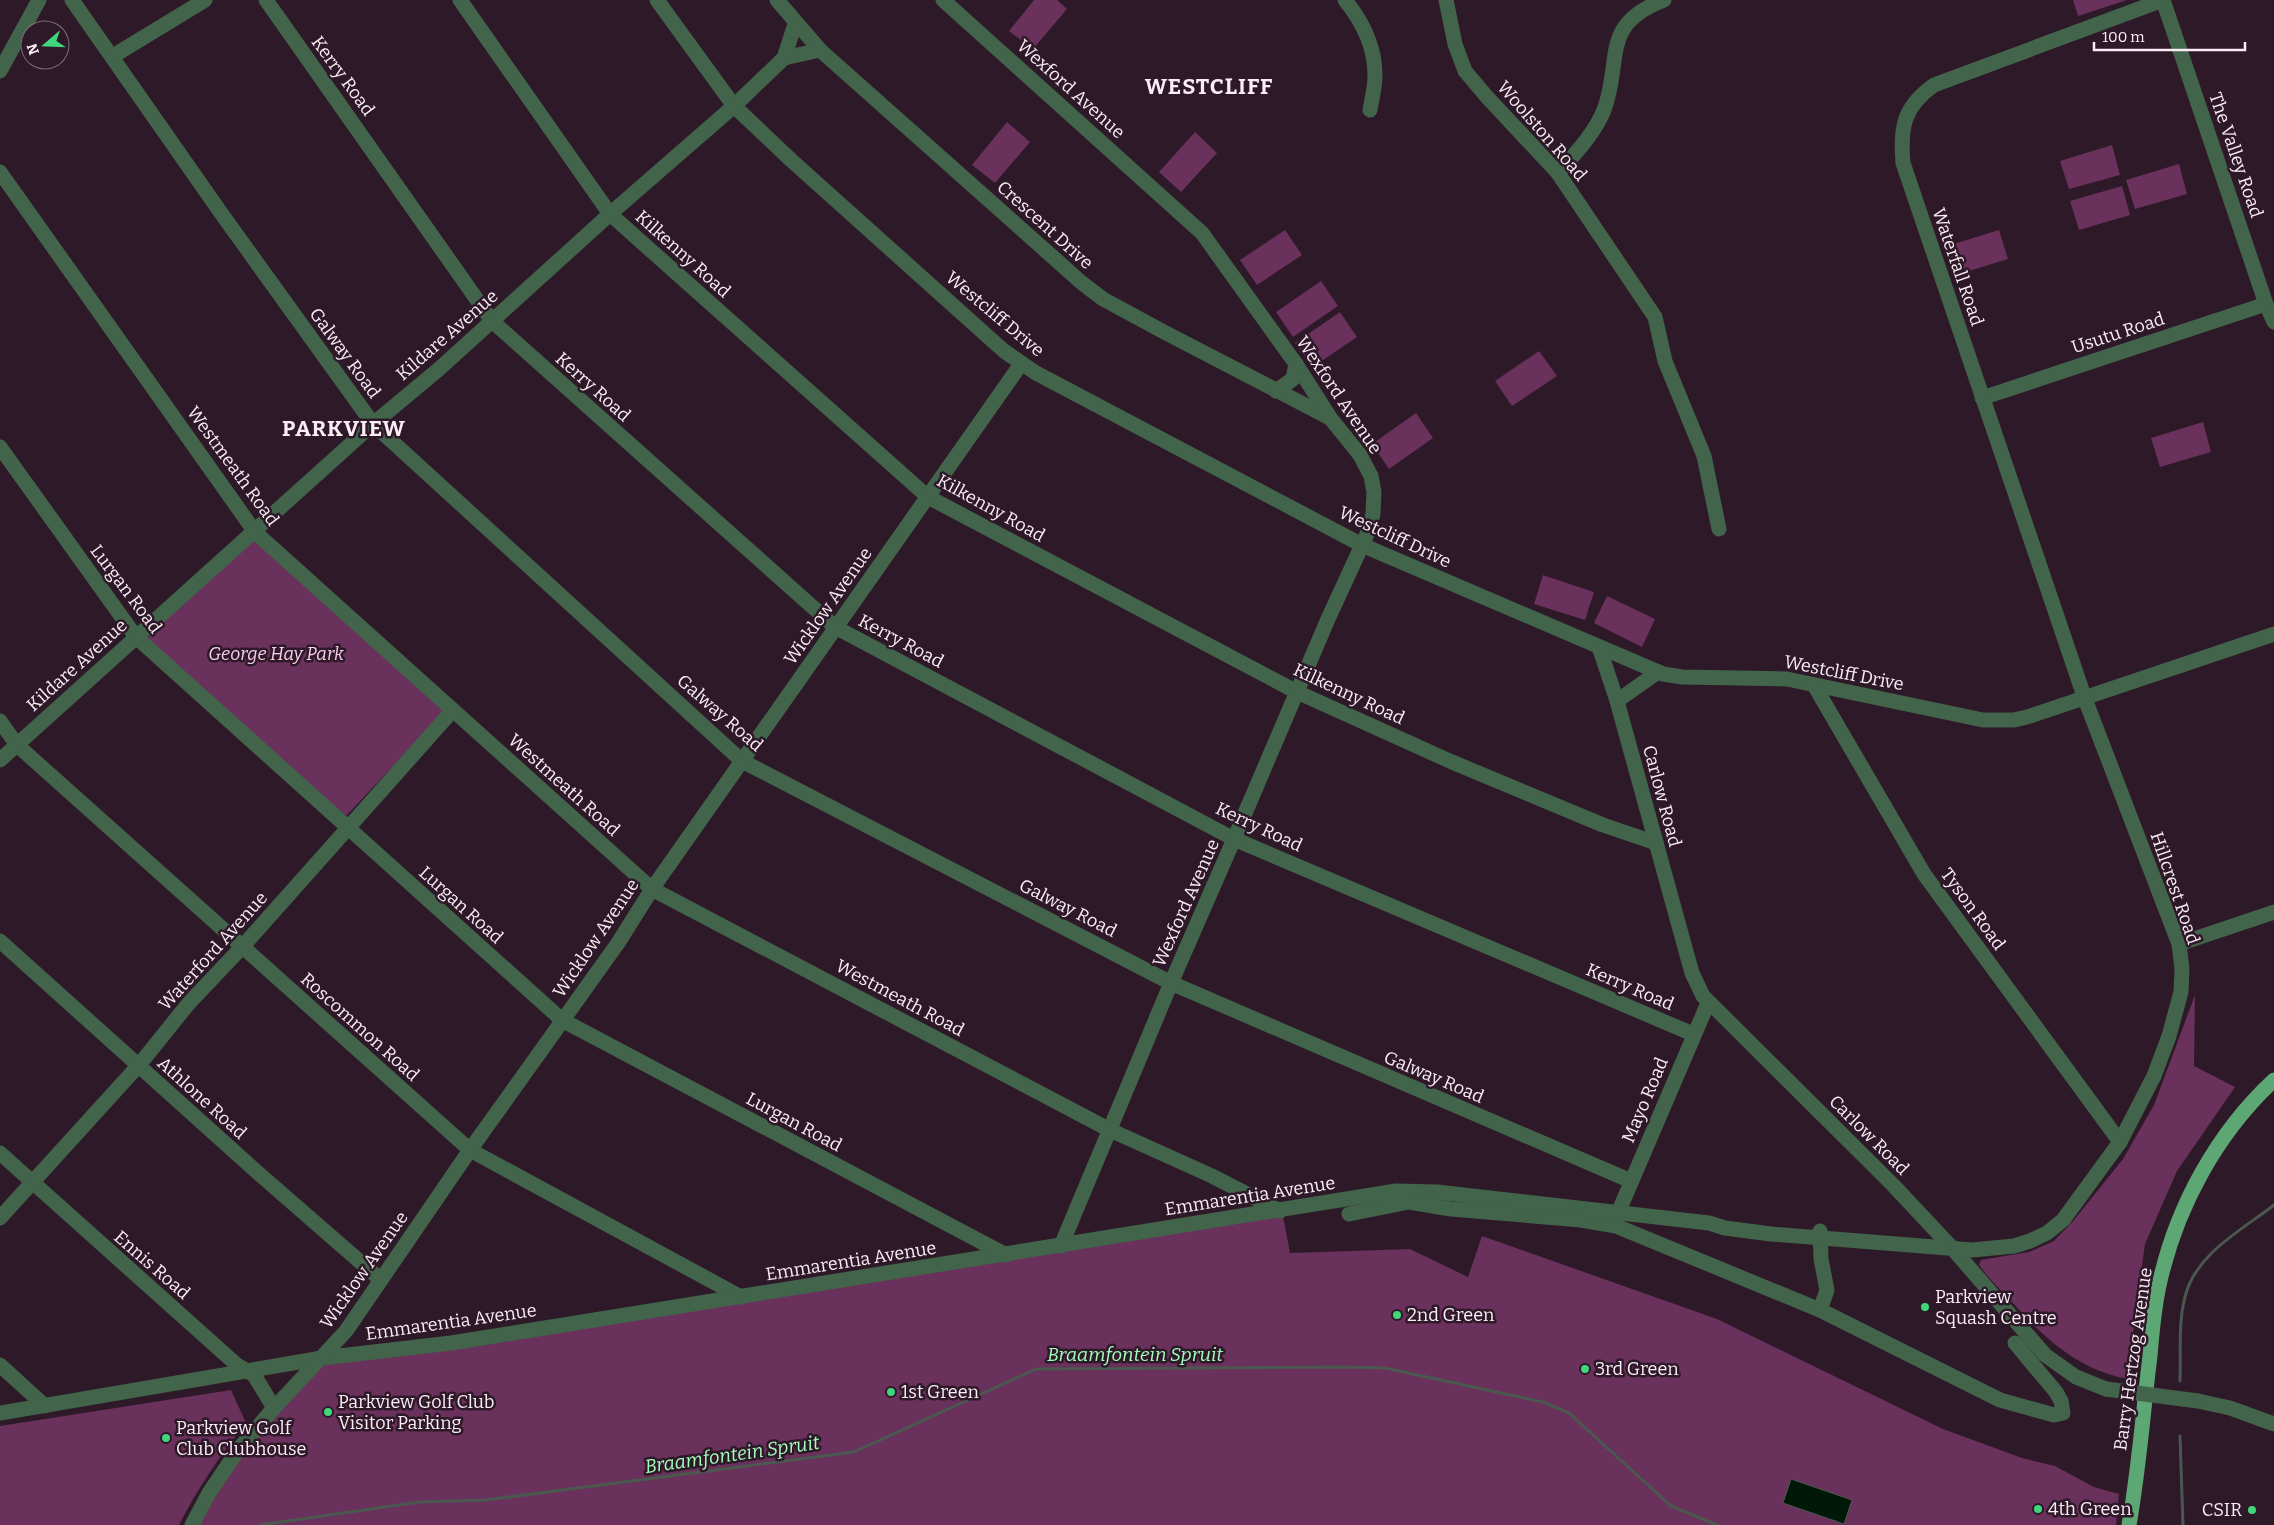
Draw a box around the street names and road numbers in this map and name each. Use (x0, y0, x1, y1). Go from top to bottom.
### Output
street label: Kerry Road (307, 32, 379, 120)
street label: Wexford Avenue (1013, 35, 1129, 143)
street label: Woolston Road (1493, 76, 1592, 186)
street label: The Valley Road (2204, 89, 2268, 221)
street label: Crescent Drive (992, 176, 1098, 274)
street label: Waterfall Road (1928, 205, 1989, 329)
street label: Kilkenny Road (631, 206, 735, 303)
street label: Westcliff Drive (941, 267, 1049, 361)
street label: Kildare Avenue (392, 285, 502, 385)
street label: Galway Road (305, 303, 385, 403)
street label: Usutu Road (2069, 308, 2168, 358)
street label: Wexford Avenue (1291, 332, 1387, 458)
street label: Kerry Road (551, 348, 635, 427)
street label: Westmeath Road (182, 402, 284, 530)
street label: Kilkenny Road (933, 469, 1049, 547)
street label: Westcliff Drive (1335, 501, 1455, 573)
street label: Lurgan Road (85, 540, 167, 638)
street label: Wicklow Avenue (779, 543, 877, 669)
street label: Kerry Road (855, 609, 948, 673)
street label: Kildare Avenue (22, 614, 132, 716)
street label: Westcliff Drive (1782, 651, 1906, 695)
street label: Kilkenny Road (1290, 659, 1408, 729)
street label: Galway Road (673, 670, 768, 756)
street label: Westmeath Road (504, 729, 625, 841)
street label: Carlow Road (1638, 743, 1686, 849)
street label: Kerry Road (1212, 797, 1306, 857)
street label: Hillcrest Road (2145, 829, 2205, 947)
street label: Wexford Avenue (1148, 836, 1224, 970)
street label: Lurgan Road (414, 862, 508, 949)
street label: Tyson Road (1936, 864, 2010, 954)
street label: Galway Road (1016, 874, 1121, 942)
street label: Wicklow Avenue (548, 875, 644, 1001)
street label: Waterford Avenue (154, 887, 272, 1015)
street label: Westmeath Road (832, 955, 968, 1041)
street label: Kerry Road (1583, 959, 1677, 1015)
street label: Roscommon Road (296, 968, 424, 1086)
street label: Galway Road (1381, 1046, 1488, 1108)
street label: Athlone Road (153, 1052, 251, 1144)
street label: Mayo Road (1617, 1054, 1673, 1146)
street label: Lurgan Road (742, 1088, 846, 1157)
street label: Carlow Road (1824, 1090, 1914, 1180)
street label: Emmarentia Avenue (1163, 1172, 1337, 1220)
street label: Wicklow Avenue (315, 1207, 413, 1333)
street label: Ennis Road (109, 1226, 195, 1304)
street label: Emmarentia Avenue (764, 1237, 938, 1285)
street label: Barry Hertzog Avenue (2109, 1266, 2157, 1452)
street label: Emmarentia Avenue (364, 1299, 538, 1345)

